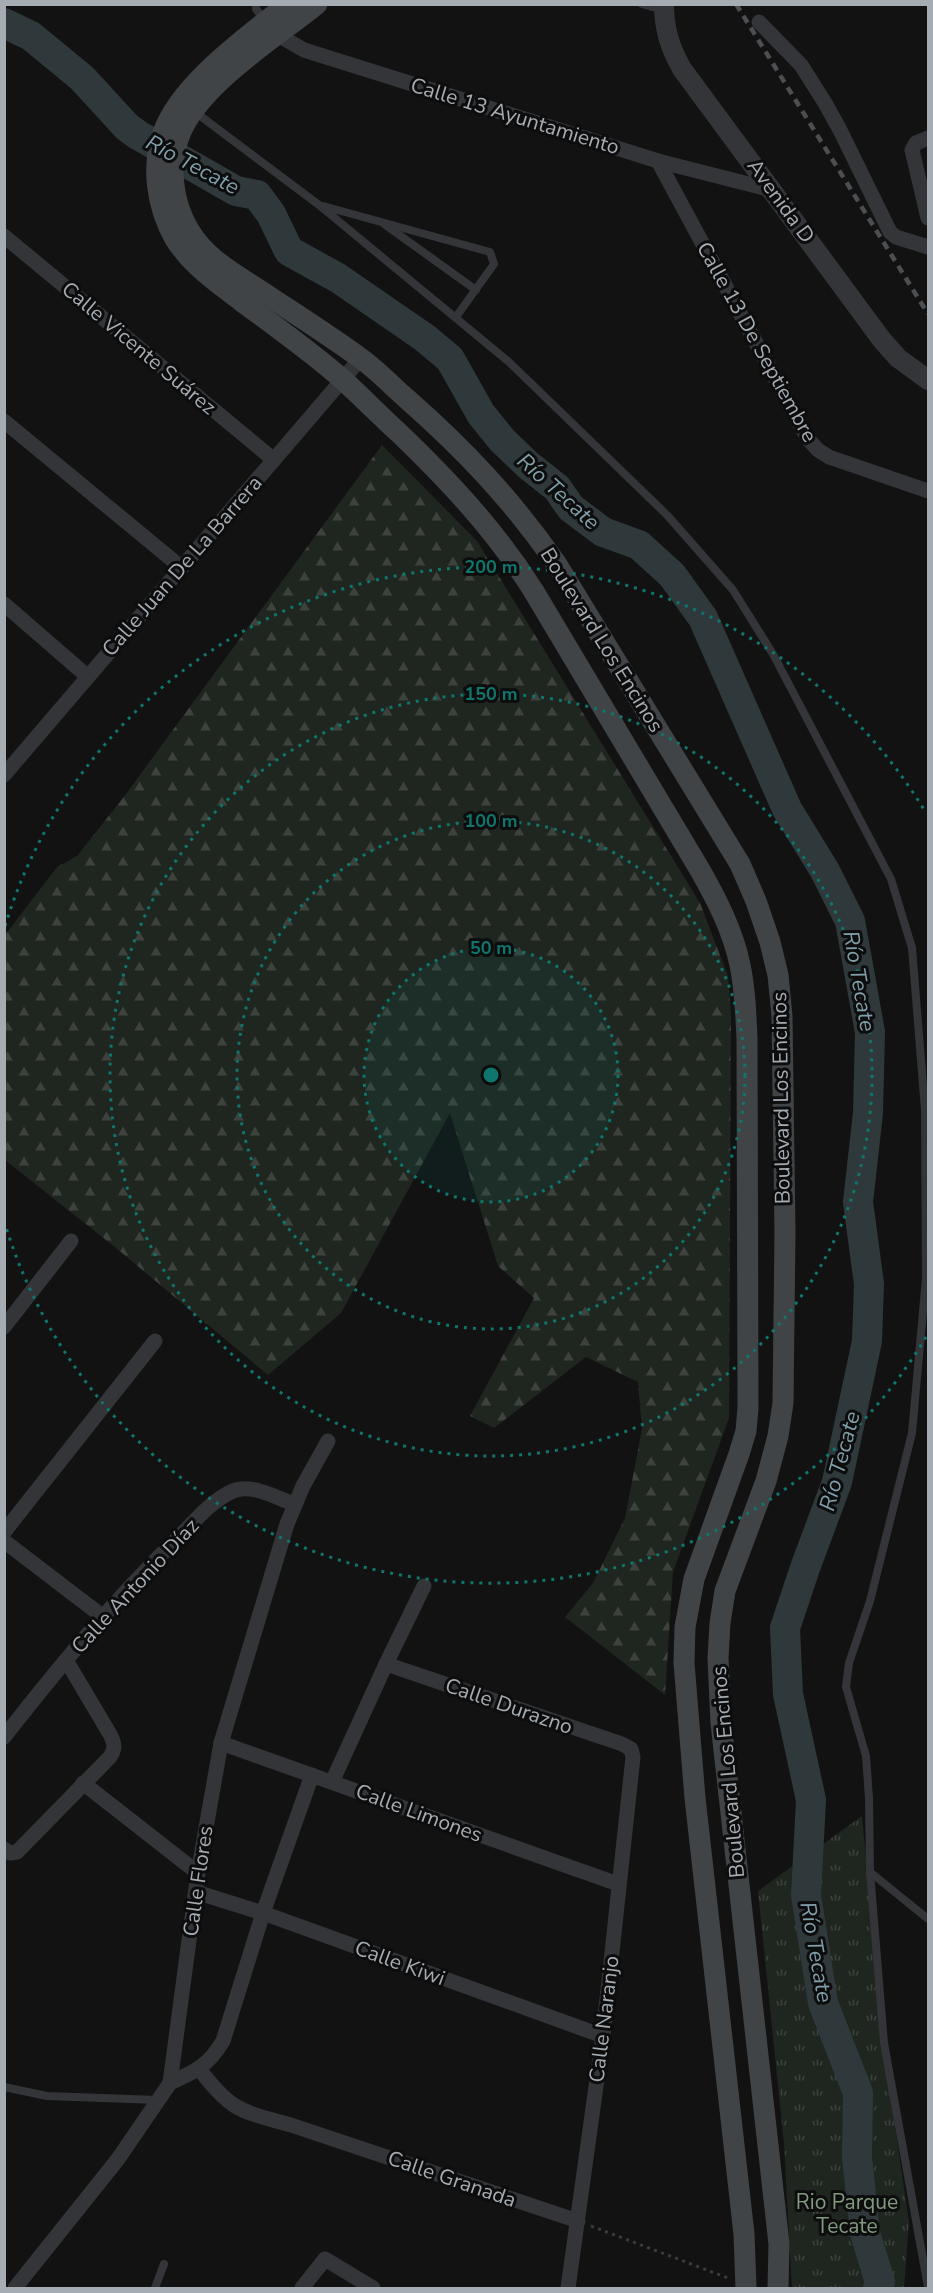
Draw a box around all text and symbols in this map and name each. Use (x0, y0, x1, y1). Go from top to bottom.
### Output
street label: Calle 13 Ayuntamiento (407, 71, 623, 161)
water label: Río Tecate (140, 128, 245, 202)
street label: Avenida D (741, 153, 821, 249)
street label: Calle 13 De Septiembre (690, 237, 824, 447)
street label: Calle Vicente Suárez (56, 275, 222, 421)
water label: Río Tecate (510, 446, 606, 537)
street label: Calle Juan De La Barrera (96, 470, 268, 662)
street label: Boulevard Los Encinos (534, 542, 670, 738)
text: 200 m (464, 555, 518, 579)
text: 150 m (464, 682, 518, 706)
text: 100 m (464, 809, 518, 833)
water label: Río Tecate (835, 928, 883, 1034)
text: 50 m (470, 936, 512, 960)
street label: Boulevard Los Encinos (765, 992, 797, 1204)
centre of rings (481, 1065, 501, 1085)
water label: Río Tecate (812, 1408, 868, 1514)
street label: Calle Antonio Díaz (65, 1512, 205, 1660)
street label: Boulevard Los Encinos (705, 1665, 751, 1879)
street label: Calle Durazno (442, 1671, 576, 1741)
street label: Calle Limones (352, 1777, 486, 1849)
street label: Calle Flores (176, 1824, 220, 1938)
water label: Río Tecate (792, 1899, 840, 2005)
street label: Calle Kiwi (351, 1934, 449, 1992)
street label: Calle Naranjo (582, 1954, 626, 2084)
street label: Calle Granada (384, 2144, 520, 2214)
park label: Rio Parque Tecate (796, 2188, 898, 2240)

